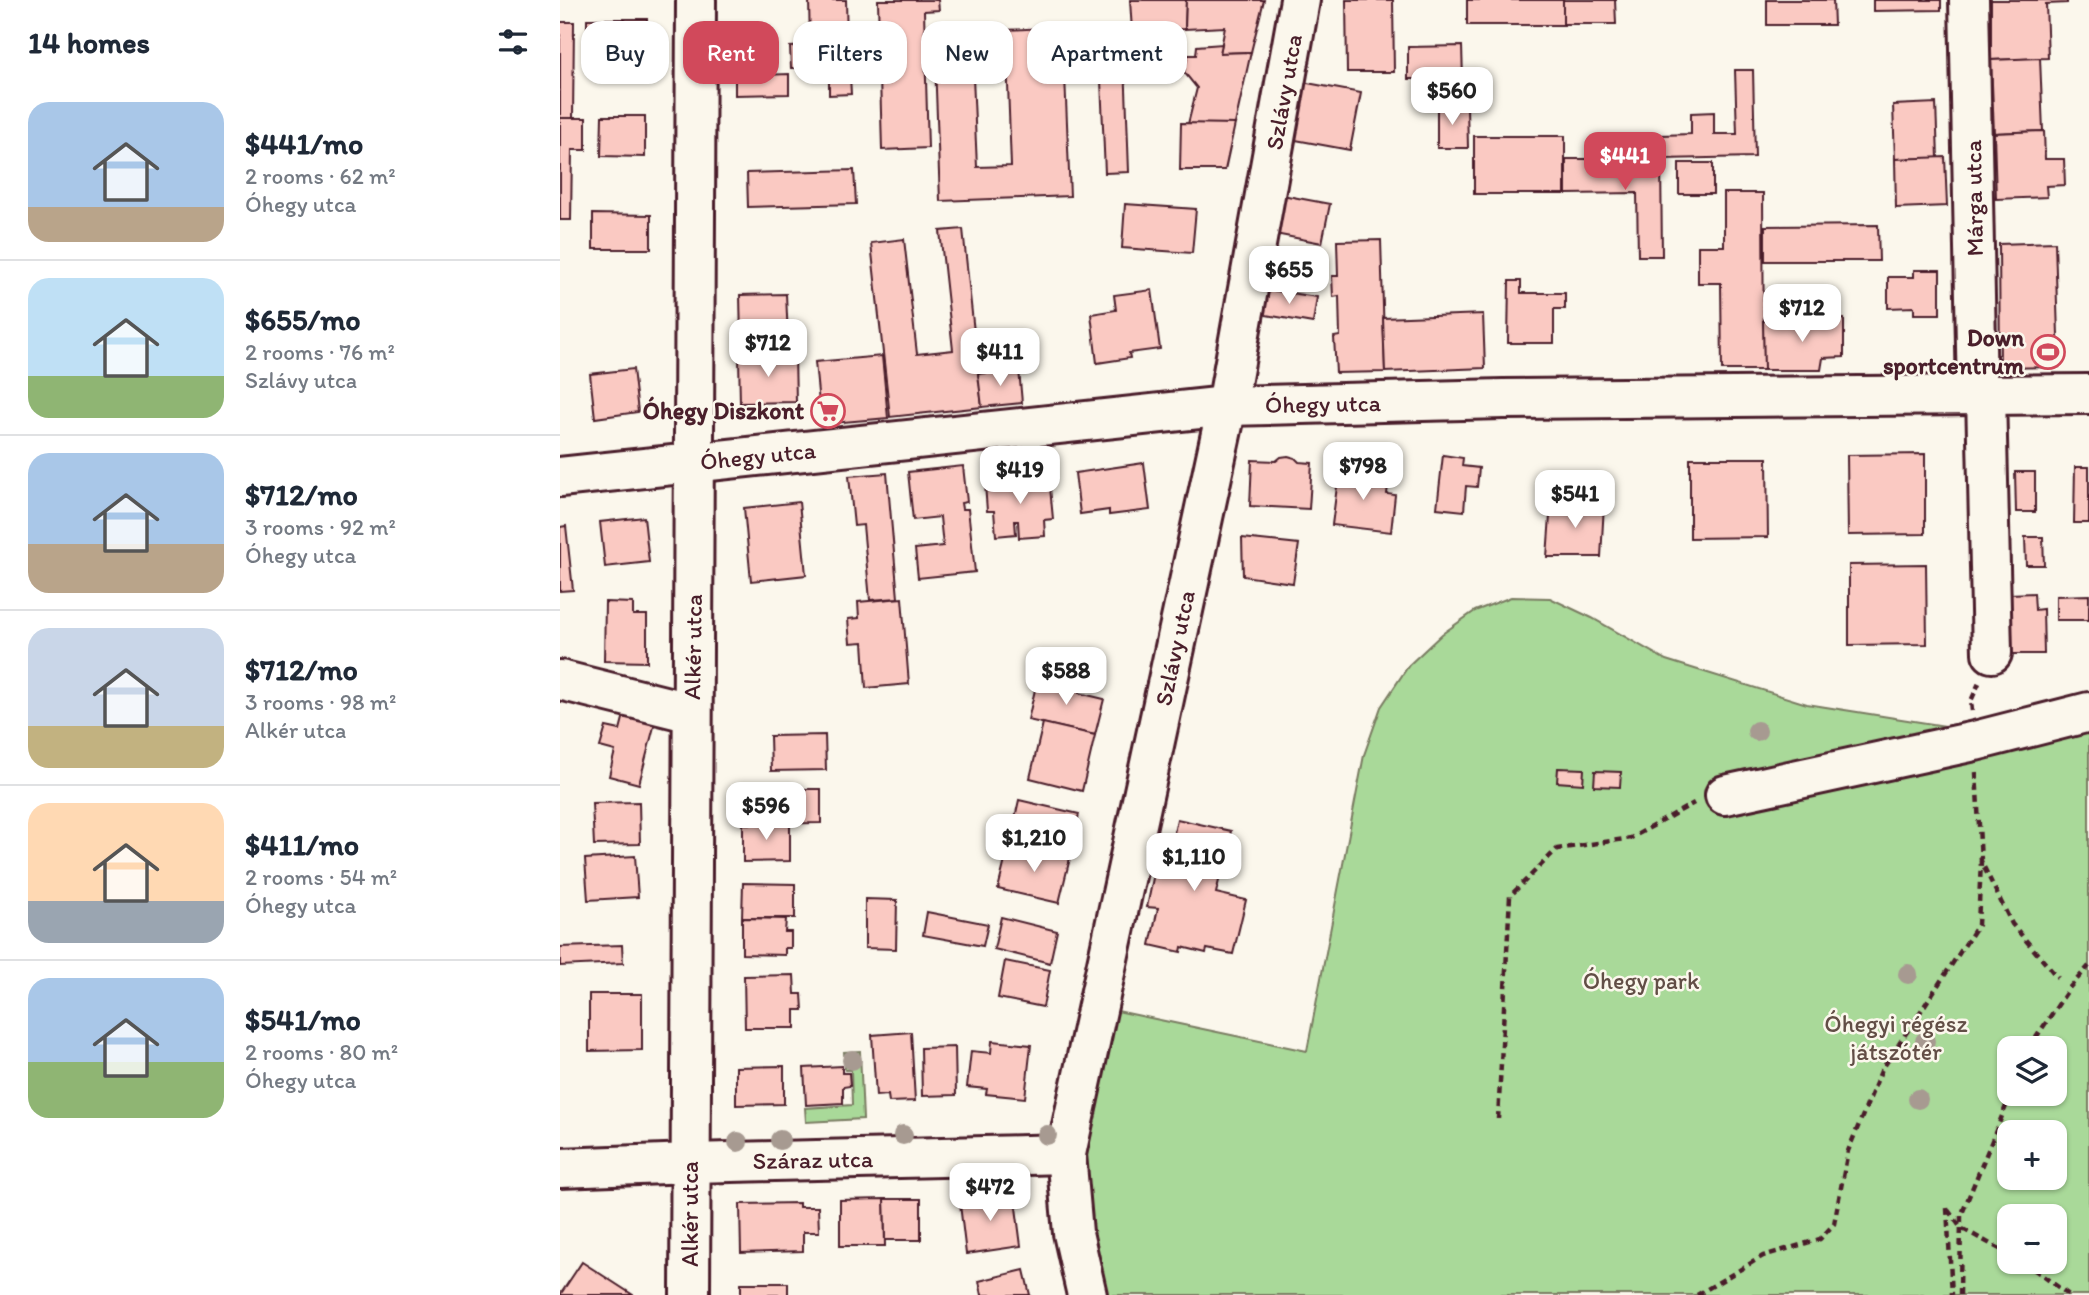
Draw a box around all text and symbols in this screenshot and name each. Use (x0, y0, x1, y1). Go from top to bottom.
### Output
chip: Buy (581, 21, 669, 84)
chip: Rent (683, 21, 779, 84)
chip: Filters (793, 21, 907, 84)
chip: New (921, 21, 1013, 84)
chip: Apartment (1027, 21, 1187, 84)
icon: filters (494, 23, 532, 61)
text: 14 homes (28, 24, 150, 61)
street label: Szlávy utca (1259, 32, 1308, 152)
pin: $560 (1411, 68, 1493, 127)
text: $560 (1427, 76, 1477, 104)
text: $441/mo (245, 125, 363, 162)
icon: home (84, 130, 168, 214)
pin: $441 (1584, 132, 1666, 192)
street label: Márga utca (1958, 139, 1989, 257)
text: $441 (1600, 141, 1650, 169)
text: 2 rooms · 62 m² (245, 162, 396, 190)
text: Óhegy utca (245, 190, 356, 218)
pin: $655 (1248, 246, 1330, 306)
text: $655 (1265, 255, 1313, 283)
pin: $712 (1761, 284, 1843, 344)
text: $712 (1779, 293, 1825, 321)
text: $655/mo (245, 301, 361, 338)
icon: home (84, 306, 168, 390)
pin: $712 (727, 320, 809, 379)
place label: Down sportcentrum (1883, 323, 2025, 381)
text: $712 (745, 328, 791, 356)
pin: $411 (959, 328, 1041, 388)
sports icon: Down sportcentrum (2029, 333, 2067, 371)
text: $411 (977, 337, 1023, 365)
text: 2 rooms · 76 m² (245, 338, 395, 366)
text: Szlávy utca (245, 366, 357, 394)
street label: Óhegy utca (1265, 388, 1382, 419)
supermarket icon: Óhegy Diszkont (809, 392, 847, 430)
place label: Óhegy Diszkont (643, 396, 804, 426)
street label: Óhegy utca (699, 435, 818, 476)
pin: $798 (1322, 442, 1404, 502)
pin: $419 (979, 447, 1061, 506)
text: $798 (1339, 451, 1387, 479)
text: $419 (996, 455, 1044, 483)
pin: $541 (1534, 470, 1616, 530)
text: $712/mo (245, 476, 358, 513)
text: $541 (1551, 479, 1599, 507)
icon: home (84, 481, 168, 565)
text: 3 rooms · 92 m² (245, 513, 396, 541)
text: Óhegy utca (245, 541, 356, 569)
street label: Szlávy utca (1148, 587, 1201, 708)
street label: Alkér utca (677, 594, 708, 700)
pin: $588 (1025, 648, 1107, 707)
text: $712/mo (245, 651, 358, 688)
icon: home (84, 656, 168, 740)
text: $588 (1042, 656, 1090, 684)
text: 3 rooms · 98 m² (245, 688, 396, 716)
text: Alkér utca (245, 716, 346, 744)
pin: $596 (725, 782, 807, 842)
text: $596 (742, 791, 790, 819)
pin: $1,210 (977, 814, 1091, 874)
text: $1,210 (1002, 823, 1066, 851)
text: $411/mo (245, 826, 359, 863)
icon: home (84, 831, 168, 915)
pin: $1,110 (1137, 834, 1251, 893)
text: $1,110 (1162, 842, 1226, 870)
text: 2 rooms · 54 m² (245, 863, 397, 891)
text: Óhegy utca (245, 891, 356, 919)
park label: Óhegy park (1583, 966, 1700, 995)
text: $541/mo (245, 1001, 361, 1038)
icon: home (84, 1006, 168, 1090)
park label: Óhegyi régész játszótér (1824, 1009, 1968, 1066)
map controls (1997, 1036, 2067, 1274)
button: layers (1997, 1036, 2067, 1106)
text: 2 rooms · 80 m² (245, 1038, 398, 1066)
text: Óhegy utca (245, 1066, 356, 1094)
button: + (1997, 1120, 2067, 1190)
street label: Száraz utca (752, 1144, 874, 1175)
street label: Alkér utca (675, 1161, 704, 1267)
pin: $472 (949, 1164, 1031, 1223)
text: $472 (966, 1172, 1015, 1200)
button: − (1997, 1204, 2067, 1274)

